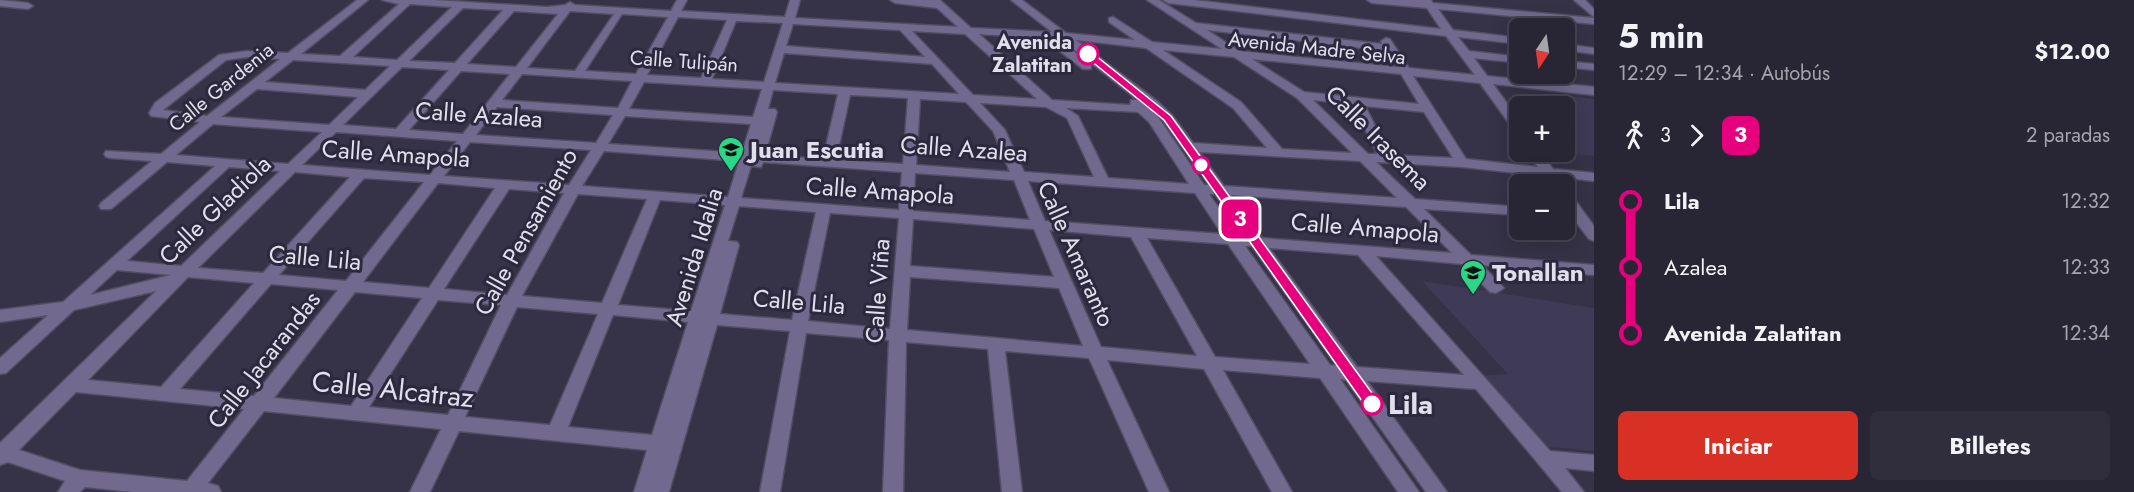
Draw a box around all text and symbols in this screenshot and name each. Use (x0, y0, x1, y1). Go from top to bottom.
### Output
text: 5 min (1618, 13, 1704, 60)
north arrow (1509, 18, 1575, 84)
map controls (1509, 18, 1575, 240)
street label: Avenida Madre Selva (1227, 25, 1407, 72)
place label: Avenida Zalatitan (992, 28, 1072, 80)
text: $12.00 (2034, 35, 2110, 67)
street label: Calle Gardenia (163, 36, 280, 139)
street label: Calle Tulipán (629, 43, 739, 80)
marker: Avenida Zalatitan (1077, 43, 1099, 65)
text: 12:29 – 12:34 · Autobús (1618, 59, 1830, 88)
street label: Calle Irasema (1318, 77, 1439, 198)
street label: Calle Azalea (414, 93, 544, 136)
button: + (1509, 96, 1575, 162)
icon: walk (1618, 119, 1651, 152)
icon: forward (1680, 119, 1713, 152)
text: 3 (1734, 120, 1747, 150)
text: 3 (1660, 121, 1671, 150)
text: 2 paradas (2026, 121, 2110, 150)
street label: Calle Azalea (899, 127, 1029, 170)
street label: Calle Amapola (321, 131, 471, 176)
place label: Juan Escutia (746, 132, 884, 167)
school or university icon: Juan Escutia (716, 135, 746, 173)
street label: Calle Pensamiento (465, 142, 586, 322)
street label: Calle Gladiola (151, 147, 279, 272)
unlabelled marker (1192, 156, 1210, 174)
street label: Calle Amapola (805, 168, 955, 213)
button: − (1509, 174, 1575, 240)
street label: Calle Amaranto (1029, 175, 1124, 332)
street label: Avenida Idalia (656, 183, 731, 330)
text: Lila (1664, 185, 1700, 217)
text: 12:32 (2061, 187, 2110, 216)
line badge: 3 (1220, 200, 1260, 238)
text: 3 (1233, 204, 1247, 234)
street label: Calle Amapola (1290, 204, 1441, 251)
street label: Calle Lila (267, 236, 363, 279)
street label: Calle Viña (856, 237, 899, 344)
text: Azalea (1664, 251, 1727, 283)
text: 12:33 (2062, 253, 2110, 282)
place label: Tonallan (1492, 255, 1584, 290)
school or university icon: Tonallan (1458, 258, 1488, 296)
street label: Calle Lila (751, 280, 847, 323)
street label: Calle Jacarandas (199, 283, 329, 436)
text: Avenida Zalatitan (1664, 317, 1842, 349)
text: 12:34 (2061, 319, 2110, 348)
street label: Calle Alcatraz (310, 361, 476, 418)
place label: Lila (1388, 384, 1433, 425)
marker: Lila (1361, 393, 1383, 415)
button: Iniciar (1618, 411, 1858, 480)
button: Billetes (1870, 411, 2110, 480)

